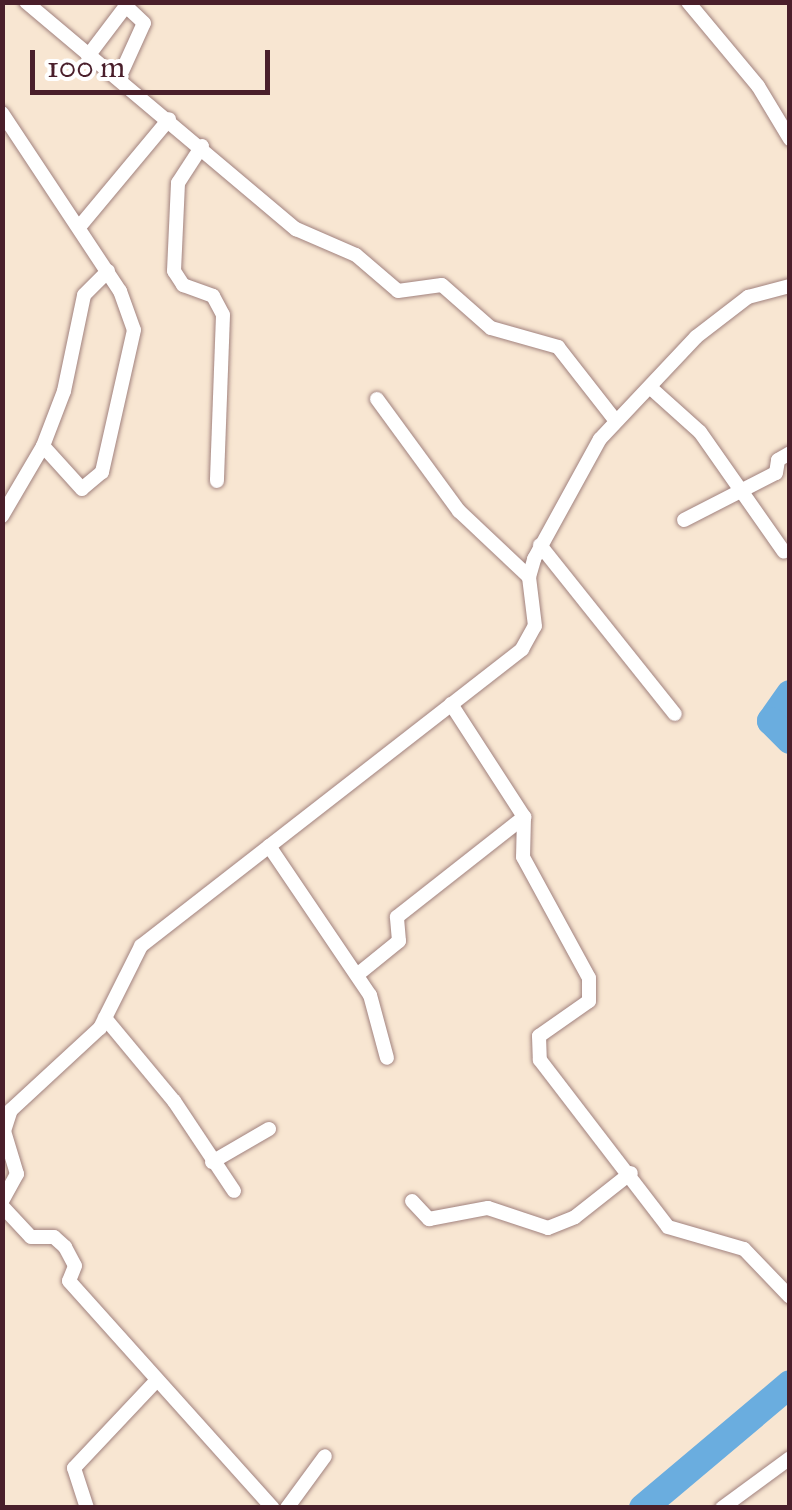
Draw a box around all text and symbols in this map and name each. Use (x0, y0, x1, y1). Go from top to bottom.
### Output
scale bar (35, 30, 275, 92)
text: 100 m (47, 49, 125, 85)

